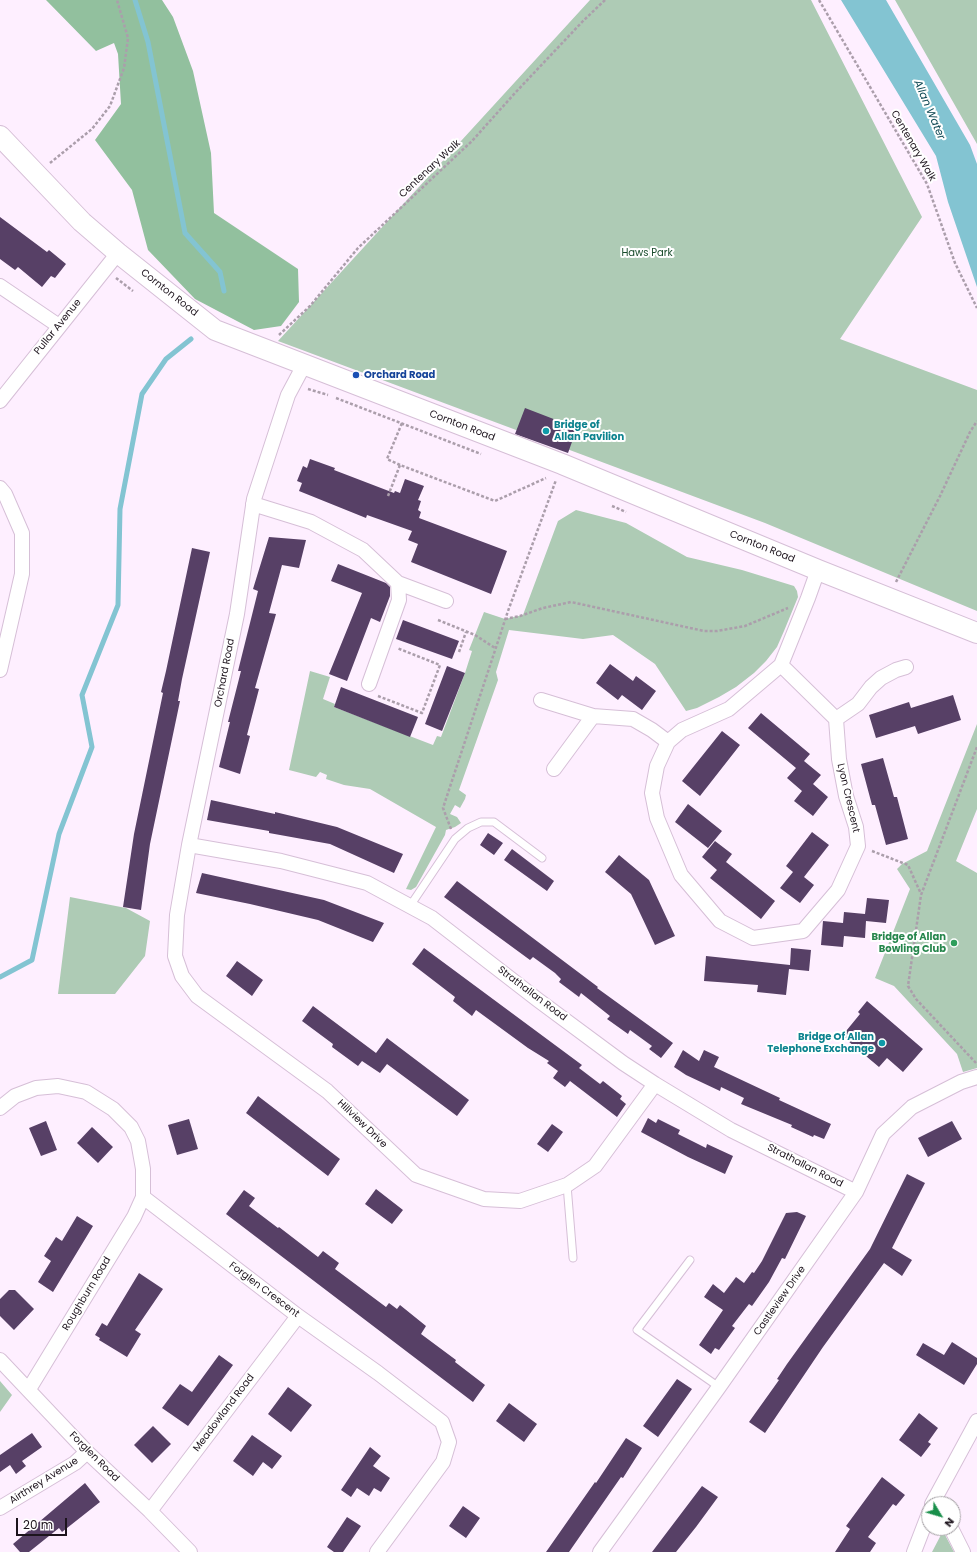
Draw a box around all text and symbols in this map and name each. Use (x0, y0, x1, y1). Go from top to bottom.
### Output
water label: Allan Water (910, 78, 948, 142)
street label: Centenary Walk (888, 109, 938, 183)
street label: Centenary Walk (397, 138, 463, 200)
park label: Haws Park (621, 247, 673, 259)
street label: Cornton Road (138, 267, 200, 319)
street label: Pullar Avenue (32, 297, 84, 357)
place label: Orchard Road (364, 369, 435, 381)
marker: Orchard Road (351, 370, 361, 380)
street label: Cornton Road (427, 408, 497, 444)
place label: Bridge of Allan Pavilion (554, 419, 624, 442)
marker: Bridge of Allan Pavilion (541, 426, 551, 436)
street label: Cornton Road (728, 528, 796, 566)
street label: Orchard Road (212, 638, 238, 708)
street label: Lyon Crescent (834, 762, 862, 834)
place label: Bridge of Allan Bowling Club (871, 931, 946, 954)
marker: Bridge of Allan Bowling Club (949, 938, 959, 948)
street label: Strathallan Road (495, 964, 569, 1024)
place label: Bridge Of Allan Telephone Exchange (767, 1031, 874, 1054)
marker: Bridge Of Allan Telephone Exchange (877, 1038, 887, 1048)
street label: Hillview Drive (335, 1097, 389, 1151)
street label: Strathallan Road (765, 1142, 845, 1190)
street label: Roughburn Road (60, 1255, 114, 1333)
street label: Forglen Crescent (227, 1260, 301, 1320)
street label: Castleview Drive (752, 1264, 808, 1338)
street label: Meadowland Road (191, 1372, 257, 1454)
street label: Forglen Road (67, 1430, 121, 1484)
street label: Airthrey Avenue (7, 1455, 81, 1507)
north arrow (921, 1496, 961, 1536)
scale bar (18, 1510, 69, 1536)
text: N (941, 1515, 959, 1531)
text: 20 m (23, 1516, 53, 1533)

